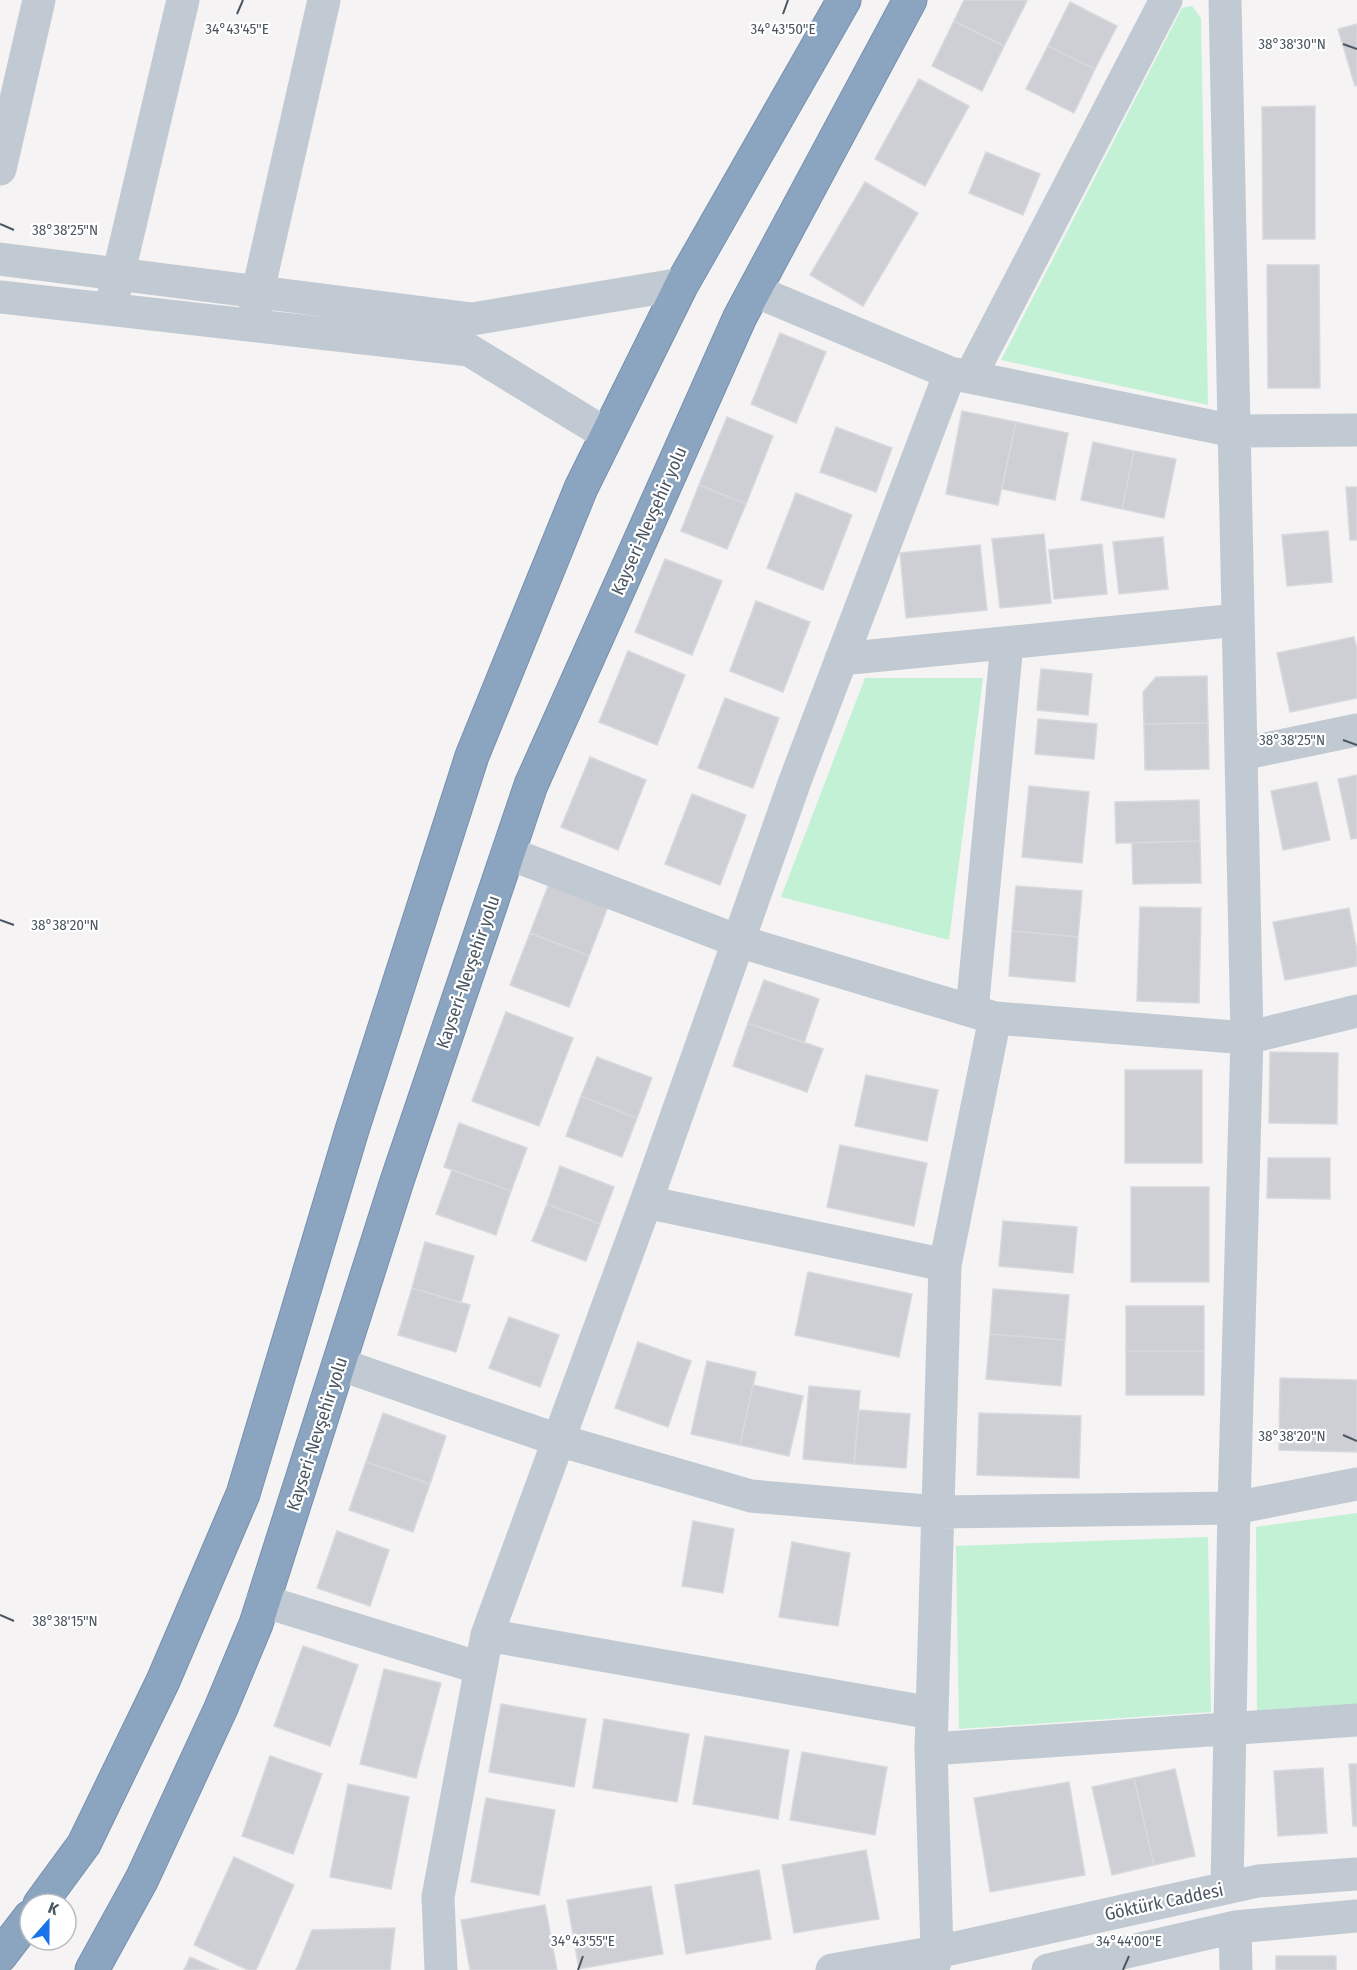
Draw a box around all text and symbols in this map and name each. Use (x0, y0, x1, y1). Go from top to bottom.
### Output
text: 34°43'45"E (205, 20, 269, 38)
text: 34°43'50"E (750, 20, 816, 38)
text: 38°38'30"N (1258, 35, 1326, 53)
text: 38°38'25"N (32, 221, 98, 239)
street label: Kayseri-Nevşehir yolu (606, 443, 692, 599)
text: 38°38'25"N (1259, 731, 1325, 749)
street label: Kayseri-Nevşehir yolu (432, 893, 504, 1051)
text: 38°38'20"N (31, 916, 99, 934)
street label: Kayseri-Nevşehir yolu (282, 1354, 352, 1514)
text: 38°38'20"N (1258, 1427, 1326, 1445)
text: 38°38'15"N (32, 1612, 98, 1630)
street label: Göktürk Caddesi (1103, 1879, 1225, 1925)
north arrow (18, 1892, 78, 1952)
text: K (45, 1898, 62, 1919)
text: 34°43'55"E (551, 1932, 615, 1950)
text: 34°44'00"E (1096, 1932, 1162, 1950)

